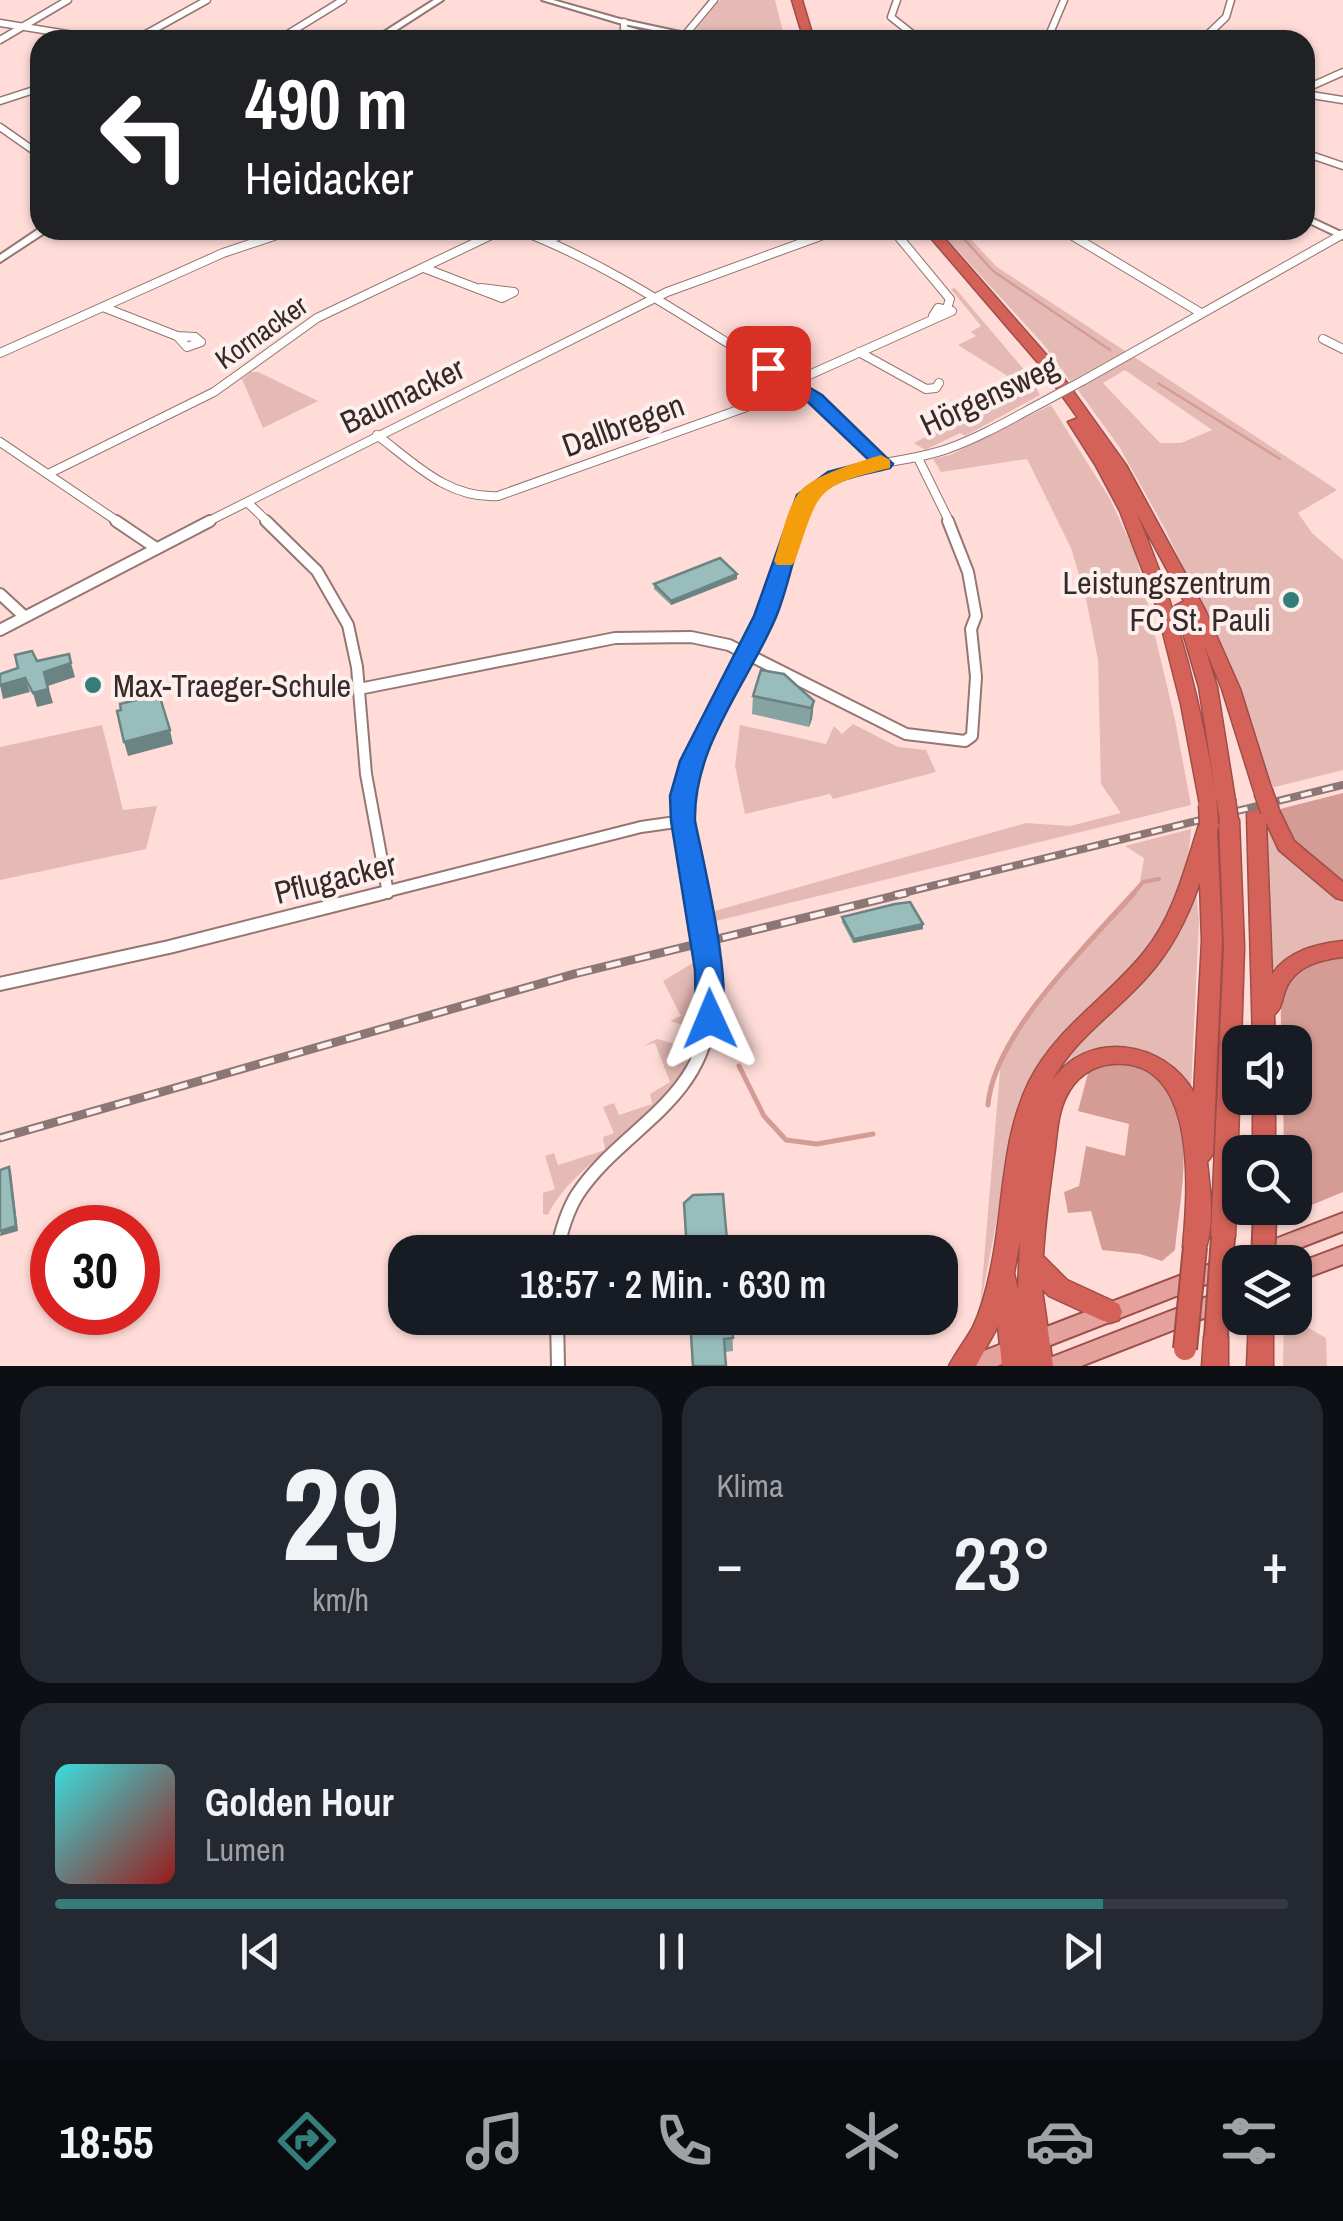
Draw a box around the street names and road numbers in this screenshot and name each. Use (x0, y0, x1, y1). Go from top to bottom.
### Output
street label: Kornacker (207, 286, 315, 378)
street label: Hörgensweg (913, 344, 1065, 446)
street label: Baumacker (333, 346, 471, 443)
street label: Dallbregen (556, 383, 690, 467)
street label: Pflugacker (270, 842, 401, 914)

